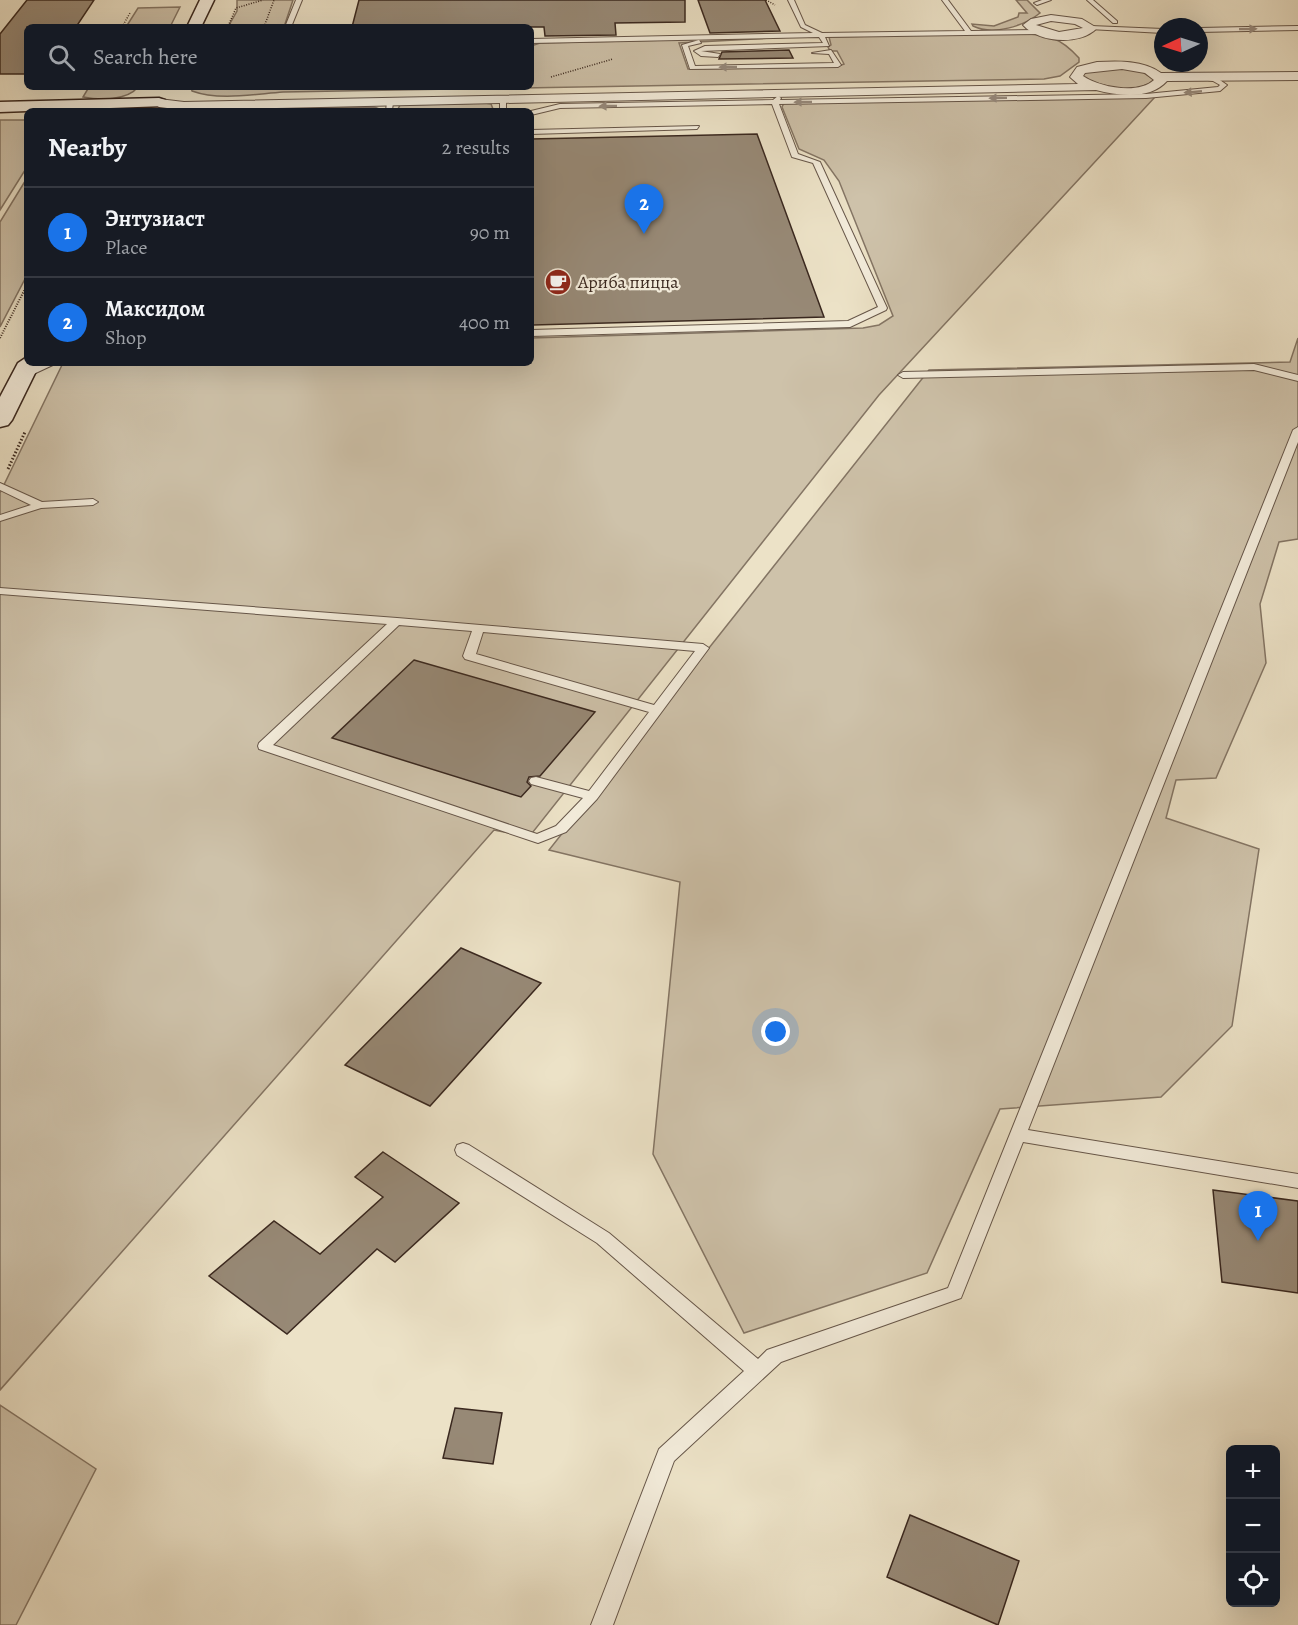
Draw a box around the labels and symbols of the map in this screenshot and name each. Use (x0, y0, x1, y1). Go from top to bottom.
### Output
north arrow (1154, 18, 1208, 72)
one-way arrow (1239, 25, 1258, 34)
one-way arrow (719, 63, 738, 72)
one-way arrow (1183, 87, 1202, 97)
one-way arrow (988, 93, 1007, 102)
one-way arrow (793, 97, 812, 107)
one-way arrow (598, 101, 617, 110)
pin: 2 (624, 184, 664, 234)
cafe icon: Ариба пицца (543, 267, 573, 297)
place label: Ариба пицца (577, 270, 679, 294)
your location (761, 1017, 790, 1046)
pin: 1 (1238, 1192, 1278, 1241)

